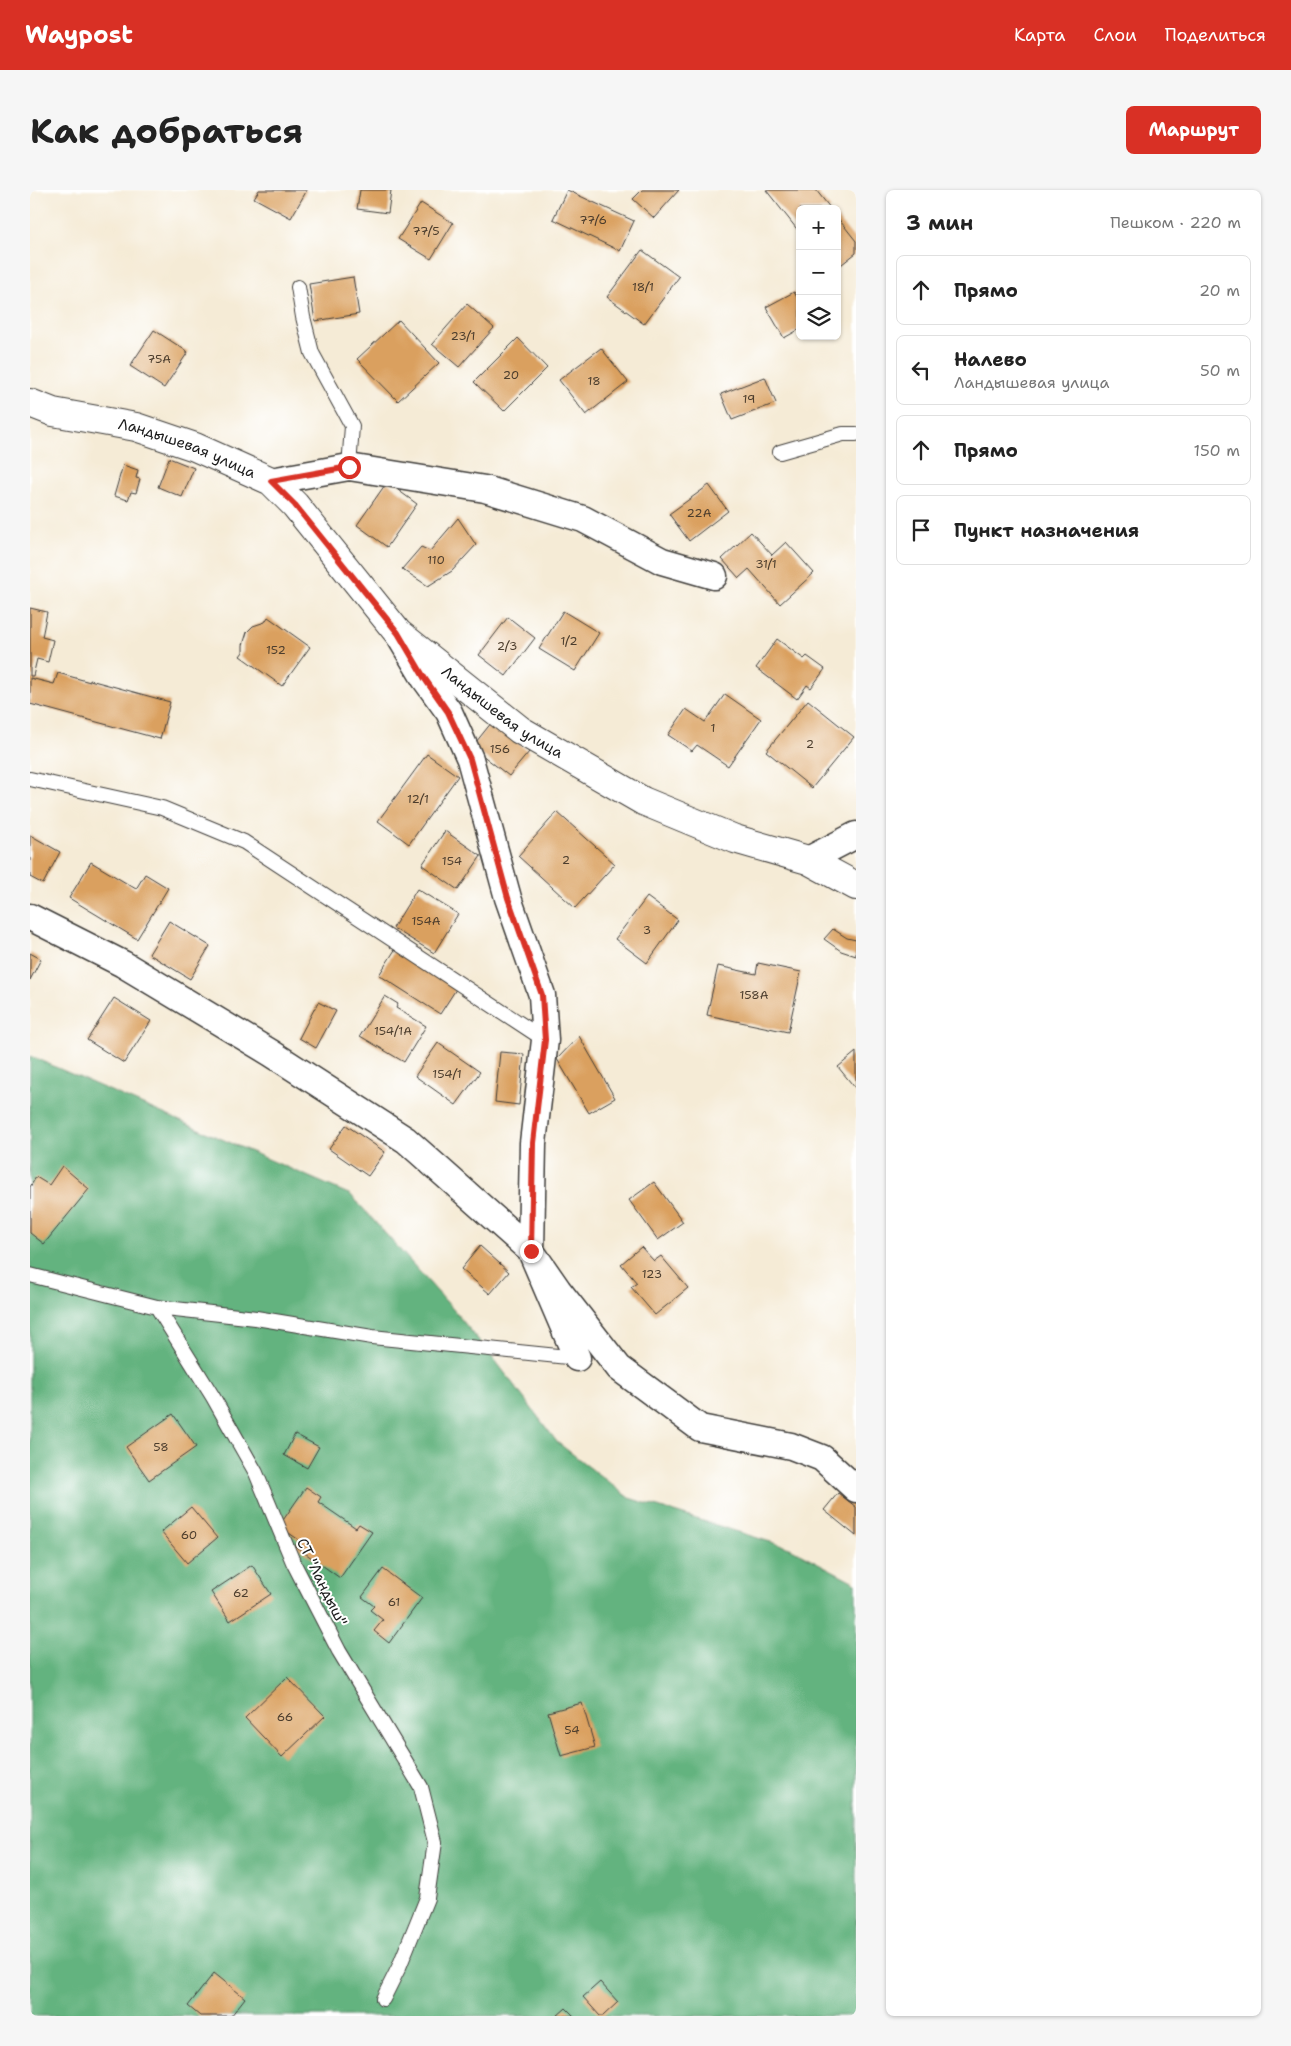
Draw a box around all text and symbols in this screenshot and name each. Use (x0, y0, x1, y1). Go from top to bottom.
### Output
text: Waypost (25, 19, 133, 51)
text: Карта (1014, 23, 1065, 47)
text: Слои (1093, 23, 1137, 47)
text: Поделиться (1165, 23, 1266, 47)
button: Маршрут (1126, 106, 1261, 154)
text: Как добраться (30, 107, 303, 154)
map controls (796, 205, 841, 340)
button: + (796, 205, 841, 250)
text: 3 мин (906, 209, 973, 237)
house number: 77/6 (579, 212, 607, 228)
text: Пешком · 220 m (1110, 212, 1241, 233)
house number: 77/5 (412, 223, 440, 239)
button: − (796, 250, 841, 295)
icon: ahead (907, 276, 935, 304)
text: Прямо (954, 278, 1018, 303)
house number: 18/1 (632, 279, 654, 295)
text: 20 m (1199, 280, 1240, 301)
button: layers (796, 295, 841, 340)
house number: 23/1 (450, 328, 476, 344)
text: Налево (954, 347, 1027, 372)
house number: 75А (147, 351, 171, 367)
icon: left (907, 356, 935, 384)
text: 50 m (1200, 360, 1240, 381)
house number: 20 (503, 367, 519, 383)
text: Ландышевая улица (954, 372, 1109, 393)
house number: 18 (587, 373, 601, 389)
house number: 19 (743, 391, 755, 407)
street label: Ландышевая улица (117, 414, 260, 483)
icon: ahead (907, 436, 935, 464)
text: Прямо (954, 438, 1018, 463)
text: 150 m (1193, 440, 1240, 461)
route start (338, 456, 361, 479)
house number: 22А (687, 505, 712, 521)
icon: arrive (907, 516, 935, 544)
text: Пункт назначения (954, 518, 1139, 543)
house number: 110 (427, 552, 445, 568)
house number: 31/1 (755, 556, 777, 572)
house number: 1/2 (560, 633, 578, 649)
house number: 2/3 (497, 638, 517, 654)
house number: 152 (266, 642, 286, 658)
street label: Ландышевая улица (437, 661, 567, 763)
house number: 1 (710, 720, 716, 736)
house number: 2 (806, 736, 814, 752)
house number: 156 (490, 741, 510, 757)
house number: 12/1 (407, 791, 429, 807)
house number: 2 (562, 852, 570, 868)
house number: 154 (442, 853, 462, 869)
house number: 154А (412, 913, 441, 929)
house number: 3 (643, 922, 651, 938)
house number: 158А (739, 987, 769, 1003)
house number: 154/1А (374, 1023, 412, 1039)
house number: 154/1 (432, 1066, 462, 1082)
route end (520, 1240, 543, 1263)
house number: 123 (642, 1266, 662, 1282)
house number: 58 (153, 1439, 169, 1455)
house number: 60 (181, 1527, 197, 1543)
street label: СТ "Ландыш" (292, 1535, 352, 1629)
house number: 62 (233, 1585, 249, 1601)
house number: 61 (388, 1594, 400, 1610)
house number: 66 (277, 1709, 293, 1725)
house number: 54 (564, 1722, 580, 1738)

